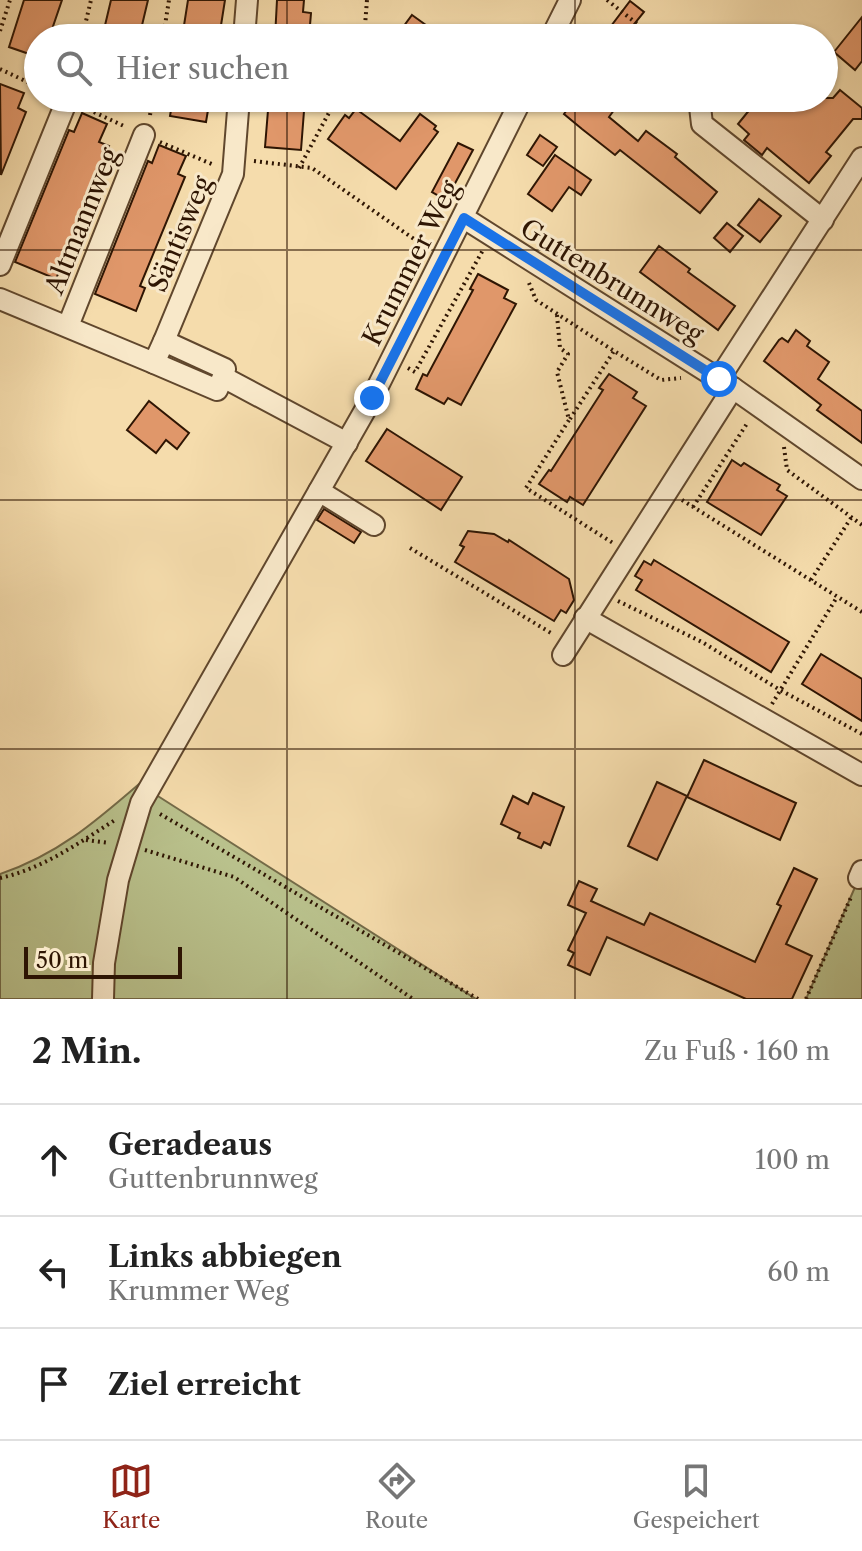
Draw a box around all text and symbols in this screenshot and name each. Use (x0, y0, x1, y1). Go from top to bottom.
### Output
search box (24, 24, 838, 112)
icon: search (52, 46, 96, 90)
text: Hier suchen (116, 50, 289, 87)
street label: Altmannweg (38, 143, 126, 300)
street label: Säntisweg (141, 171, 219, 297)
street label: Krummer Weg (356, 175, 466, 351)
street label: Guttenbrunnweg (515, 212, 710, 350)
route start (701, 361, 737, 397)
route end (354, 380, 390, 416)
scale bar (24, 943, 182, 979)
text: 50 m (36, 947, 88, 974)
text: 2 Min. (32, 1030, 142, 1072)
text: Zu Fuß · 160 m (644, 1035, 830, 1067)
text: Geradeaus (108, 1126, 272, 1163)
icon: ahead (32, 1138, 76, 1182)
text: 100 m (755, 1144, 830, 1176)
text: Guttenbrunnweg (108, 1163, 318, 1195)
text: Links abbiegen (108, 1238, 342, 1275)
icon: left (32, 1250, 76, 1294)
text: 60 m (767, 1256, 830, 1288)
text: Krummer Weg (108, 1275, 289, 1307)
icon: arrive (32, 1362, 76, 1406)
text: Ziel erreicht (108, 1366, 301, 1403)
tab: Karte (102, 1459, 160, 1534)
tab: Route (365, 1459, 428, 1534)
tab: Gespeichert (633, 1459, 760, 1534)

